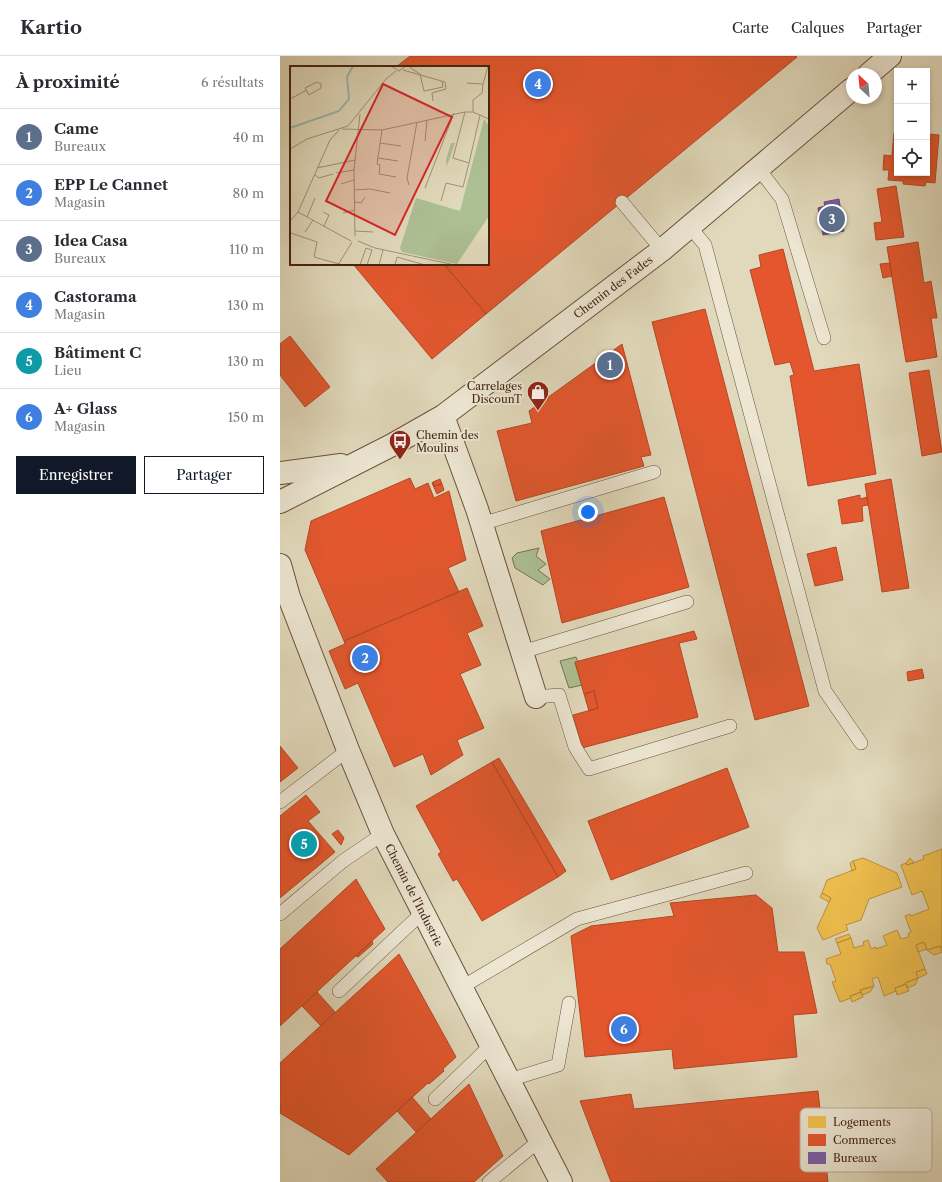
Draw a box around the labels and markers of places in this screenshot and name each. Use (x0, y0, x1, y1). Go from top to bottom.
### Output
pin: 4 (525, 69, 551, 99)
pin: 3 (819, 204, 845, 234)
pin: 1 (597, 350, 623, 380)
place label: Carrelages DiscounT (467, 379, 523, 406)
shop icon: Carrelages DiscounT (525, 379, 551, 412)
bus stop icon: Chemin des Moulins (387, 428, 413, 461)
place label: Chemin des Moulins (416, 428, 479, 455)
pin: 2 (352, 643, 378, 673)
pin: 5 (291, 829, 317, 859)
pin: 6 (611, 1014, 637, 1044)

